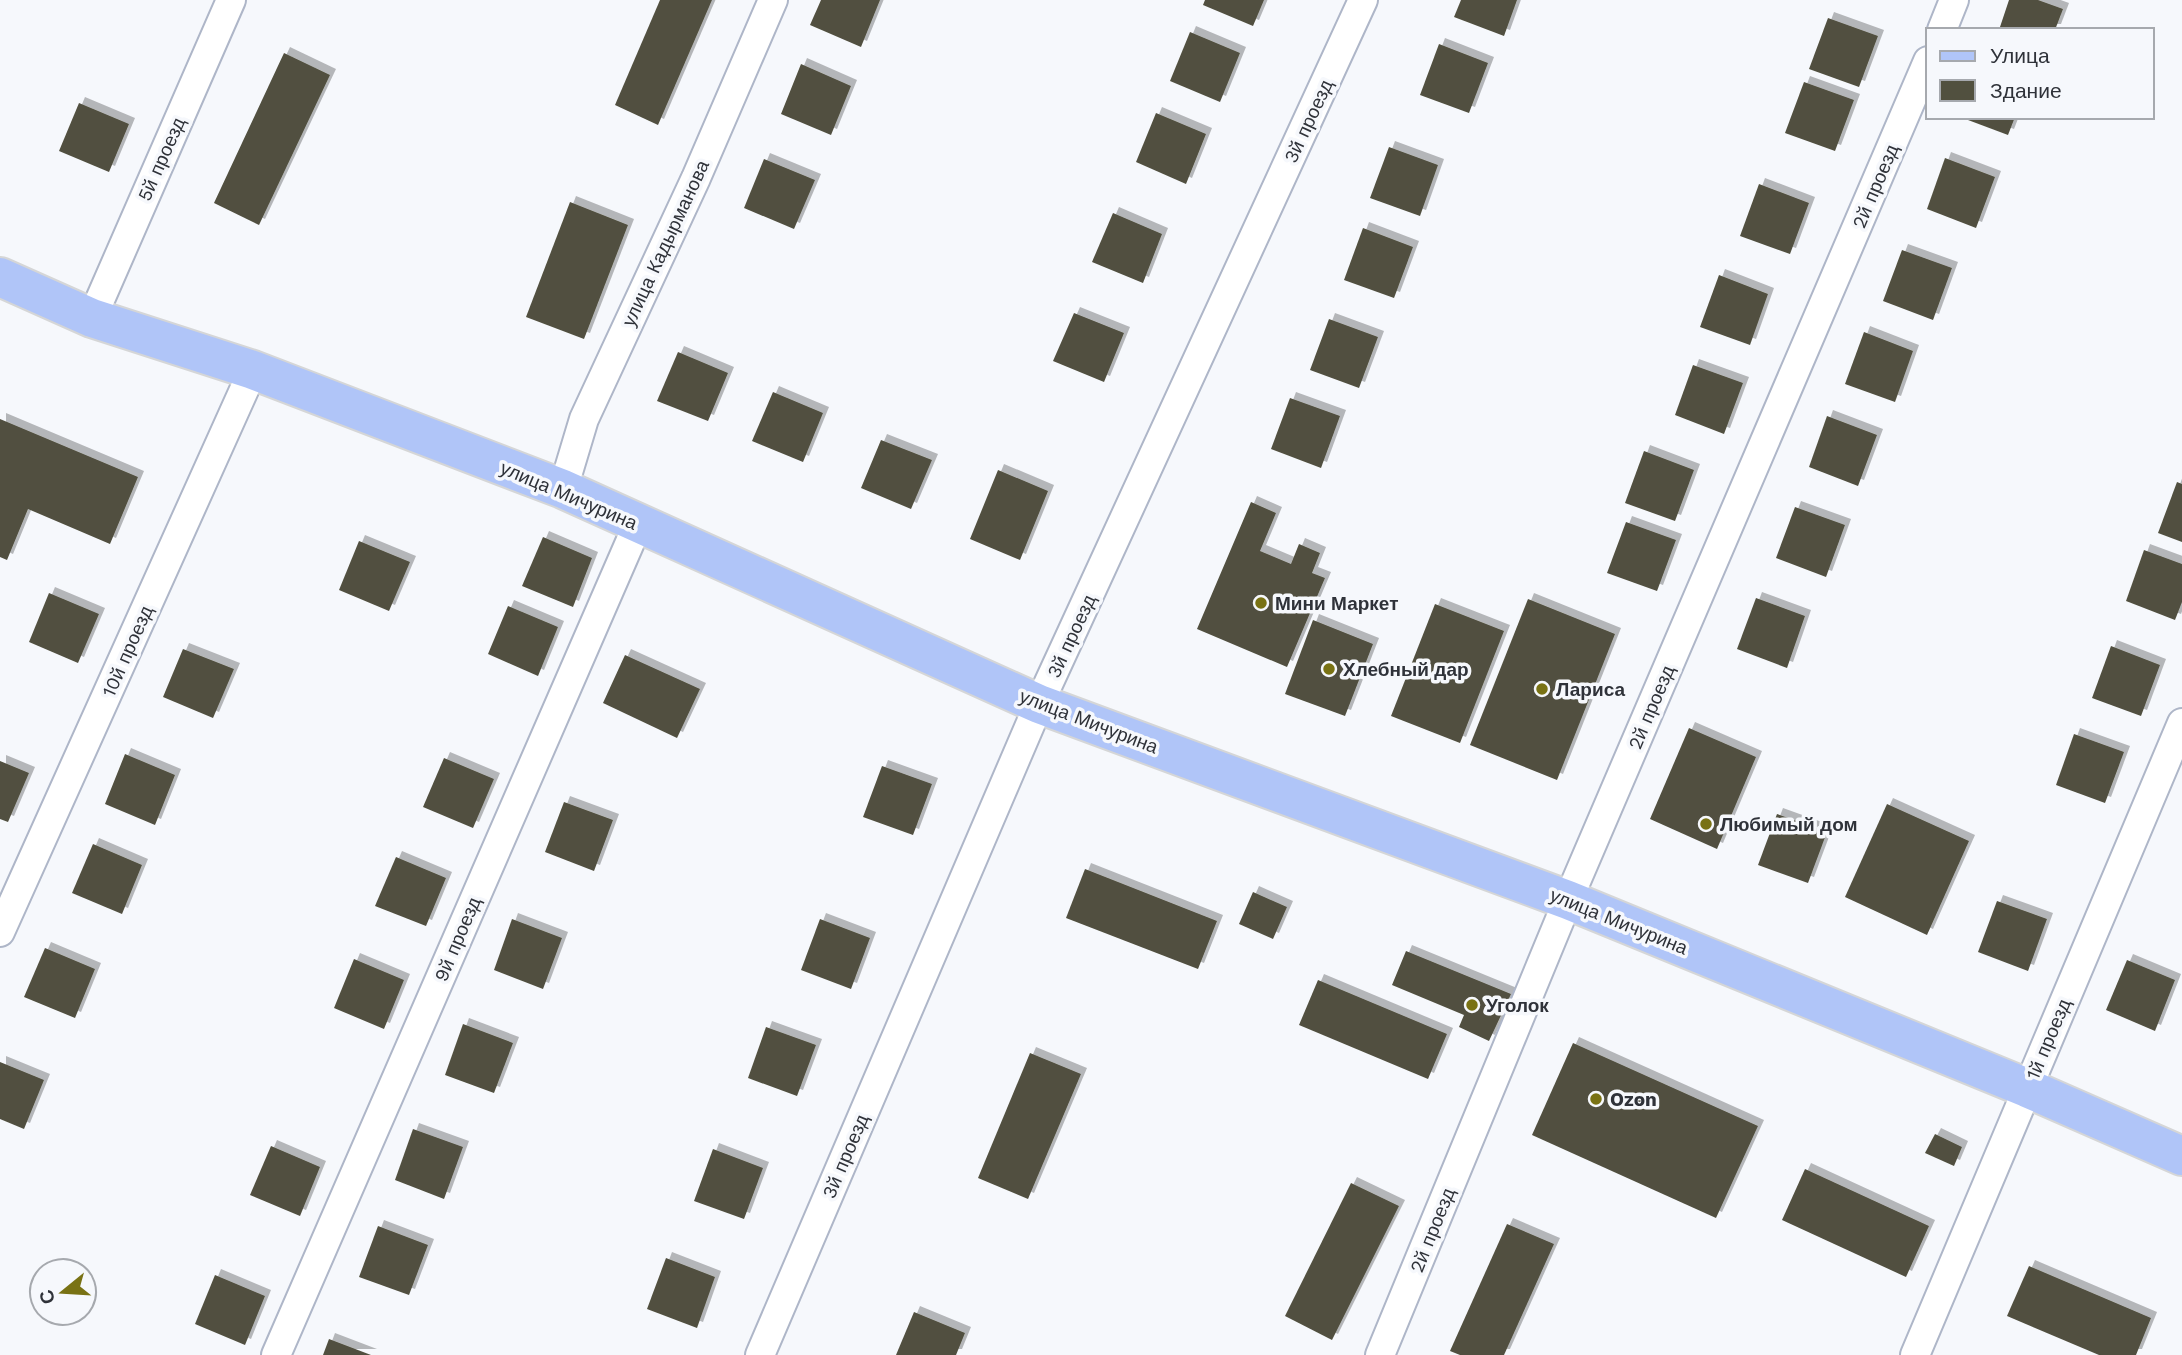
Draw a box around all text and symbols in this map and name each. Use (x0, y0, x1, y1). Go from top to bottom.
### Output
legend (1926, 28, 2154, 119)
text: Улица (1990, 43, 2050, 68)
street label: 3й проезд (1279, 76, 1338, 166)
text: Здание (1990, 78, 2062, 103)
street label: 5й проезд (133, 114, 190, 205)
street label: 2й проезд (1847, 141, 1903, 232)
street label: улица Кадырманова (617, 156, 714, 330)
street label: улица Мичурина (497, 456, 641, 535)
street label: 3й проезд (1042, 591, 1101, 681)
place label: Мини Маркет (1275, 592, 1398, 615)
marker: Мини Маркет (1253, 595, 1269, 611)
street label: 10й проезд (97, 602, 158, 700)
place label: Хлебный дар (1343, 658, 1469, 681)
marker: Хлебный дар (1321, 661, 1337, 677)
street label: 2й проезд (1623, 662, 1679, 753)
place label: Лариса (1556, 678, 1625, 701)
marker: Лариса (1534, 681, 1550, 697)
street label: улица Мичурина (1016, 684, 1162, 759)
place label: Любимый дом (1720, 813, 1858, 836)
marker: Любимый дом (1698, 816, 1714, 832)
street label: улица Мичурина (1547, 883, 1691, 960)
street label: 9й проезд (429, 893, 486, 985)
place label: Уголок (1486, 994, 1549, 1017)
street label: 1й проезд (2021, 995, 2076, 1083)
marker: Уголок (1464, 997, 1480, 1013)
place label: Ozon (1610, 1088, 1657, 1111)
marker: Ozon (1588, 1091, 1604, 1107)
street label: 3й проезд (817, 1111, 873, 1202)
street label: 2й проезд (1405, 1185, 1460, 1276)
north arrow (28, 1257, 98, 1327)
text: С (34, 1287, 60, 1307)

